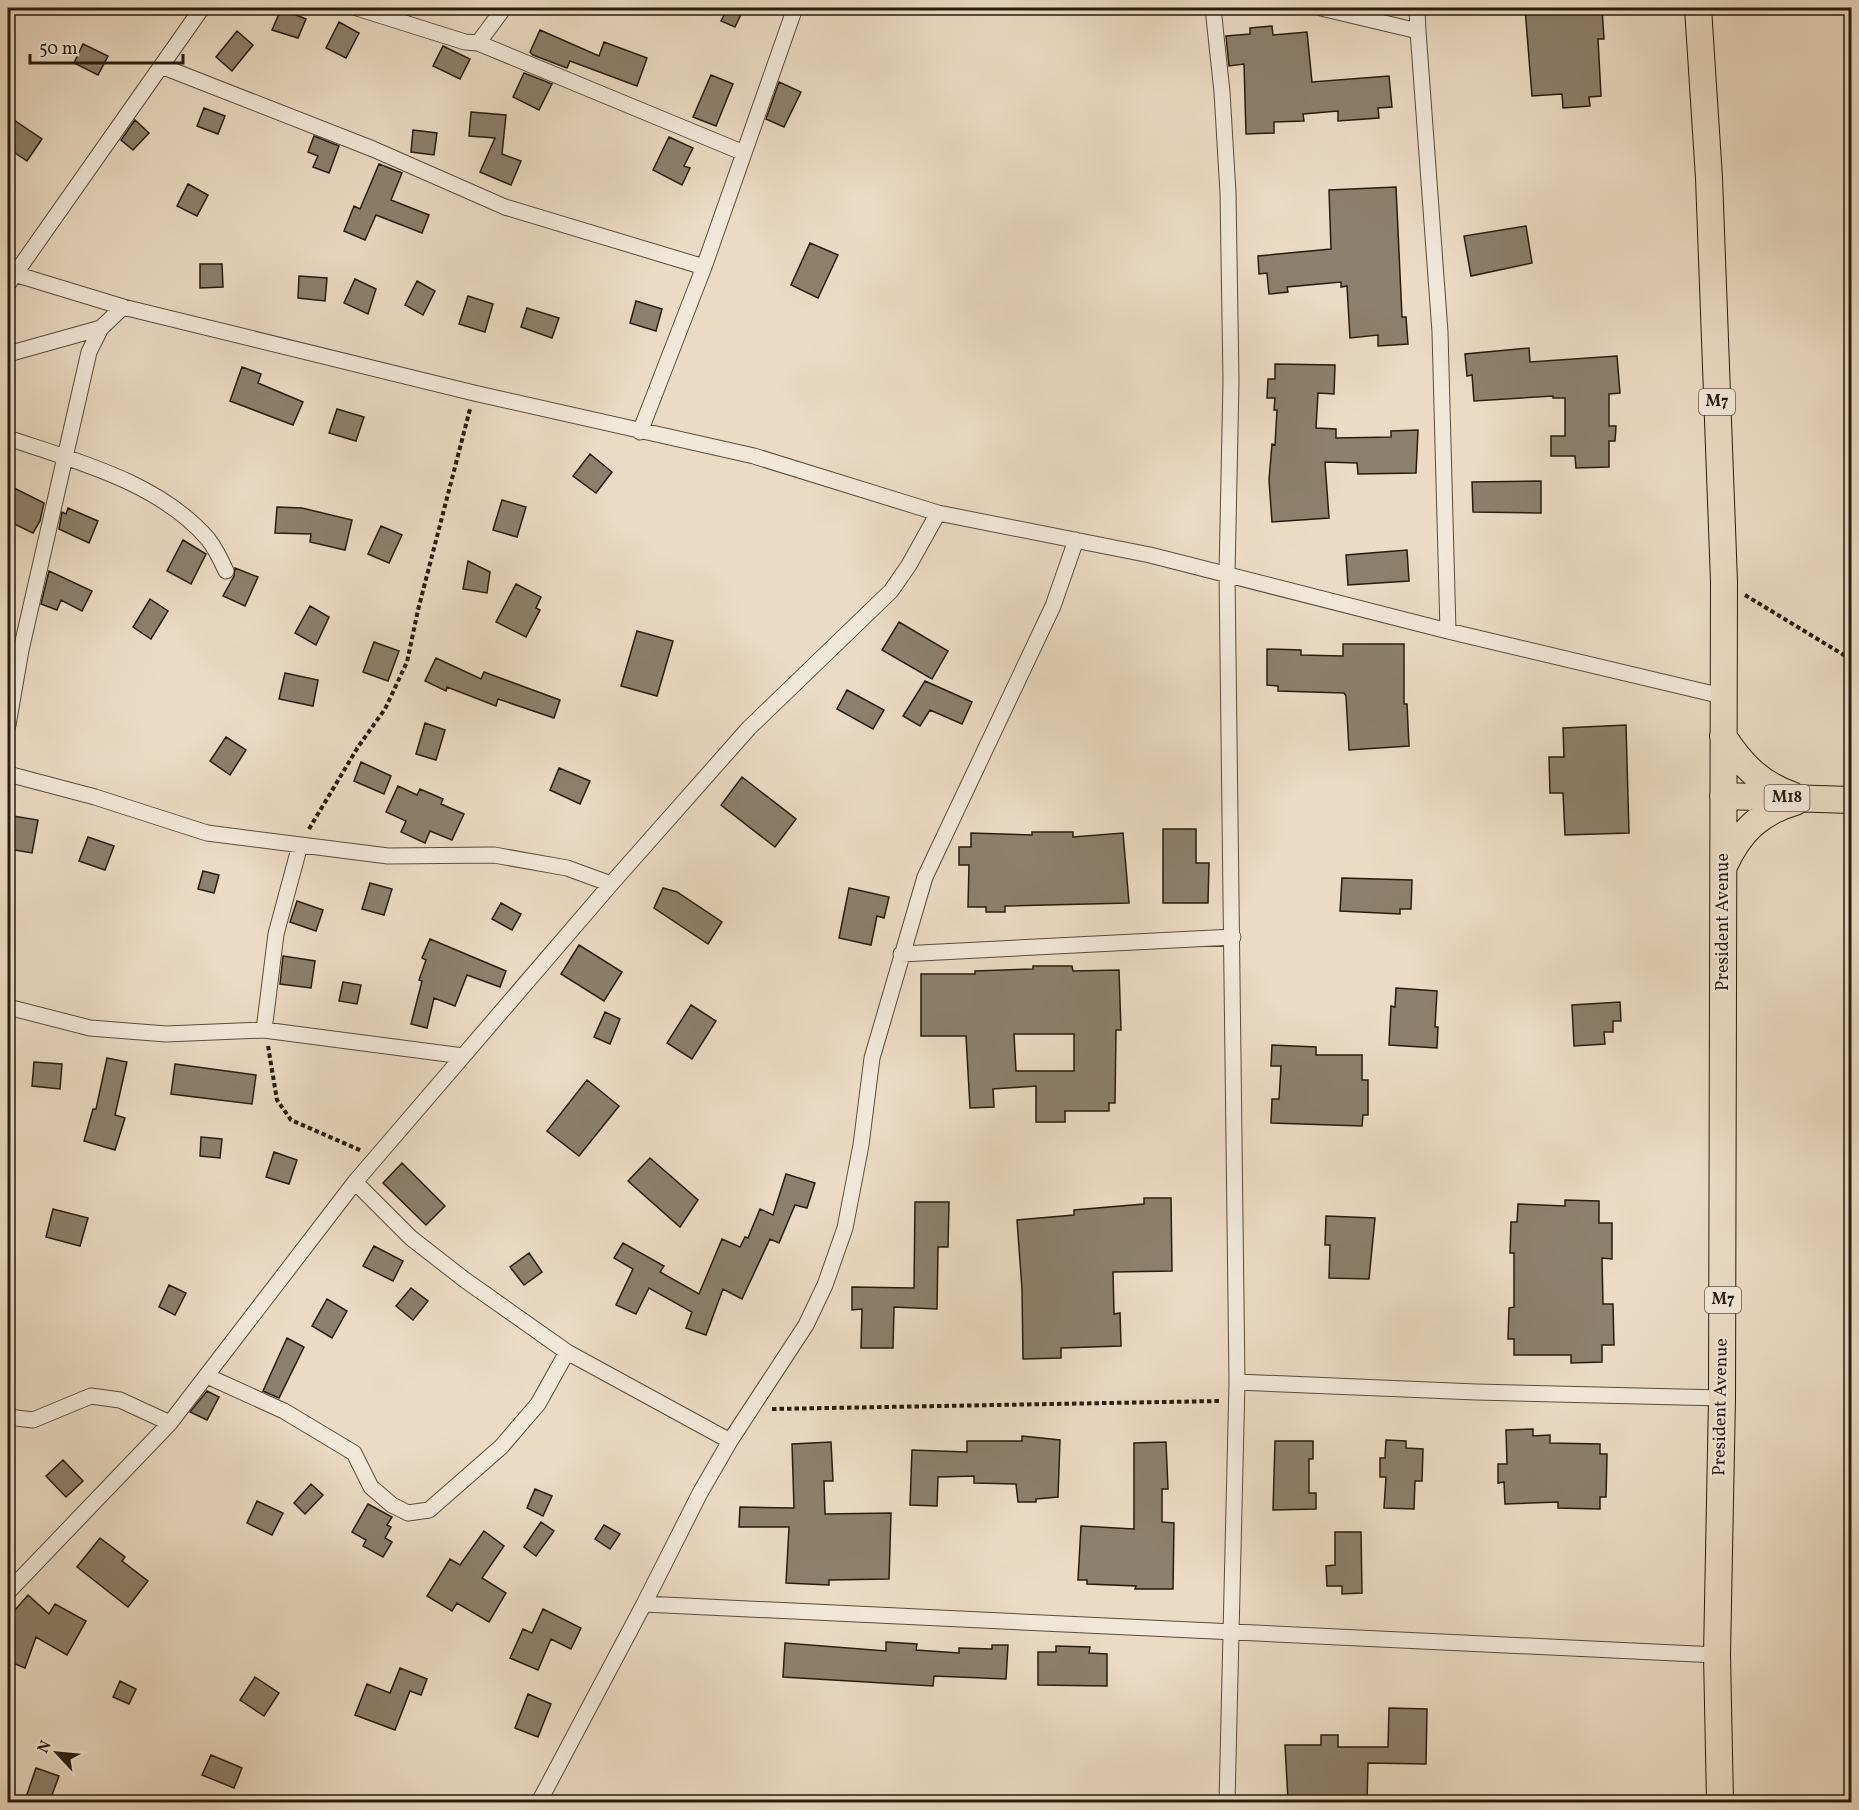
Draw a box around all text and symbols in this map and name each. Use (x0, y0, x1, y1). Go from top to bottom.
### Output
scale bar (30, 27, 183, 65)
text: 50 m (39, 37, 78, 62)
road number: M7 (1699, 389, 1735, 415)
road number: M18 (1764, 785, 1810, 811)
street label: President Avenue (1711, 853, 1736, 991)
road number: M7 (1705, 1287, 1741, 1313)
street label: President Avenue (1707, 1338, 1735, 1476)
north arrow (27, 1723, 87, 1783)
text: N (33, 1737, 58, 1757)

